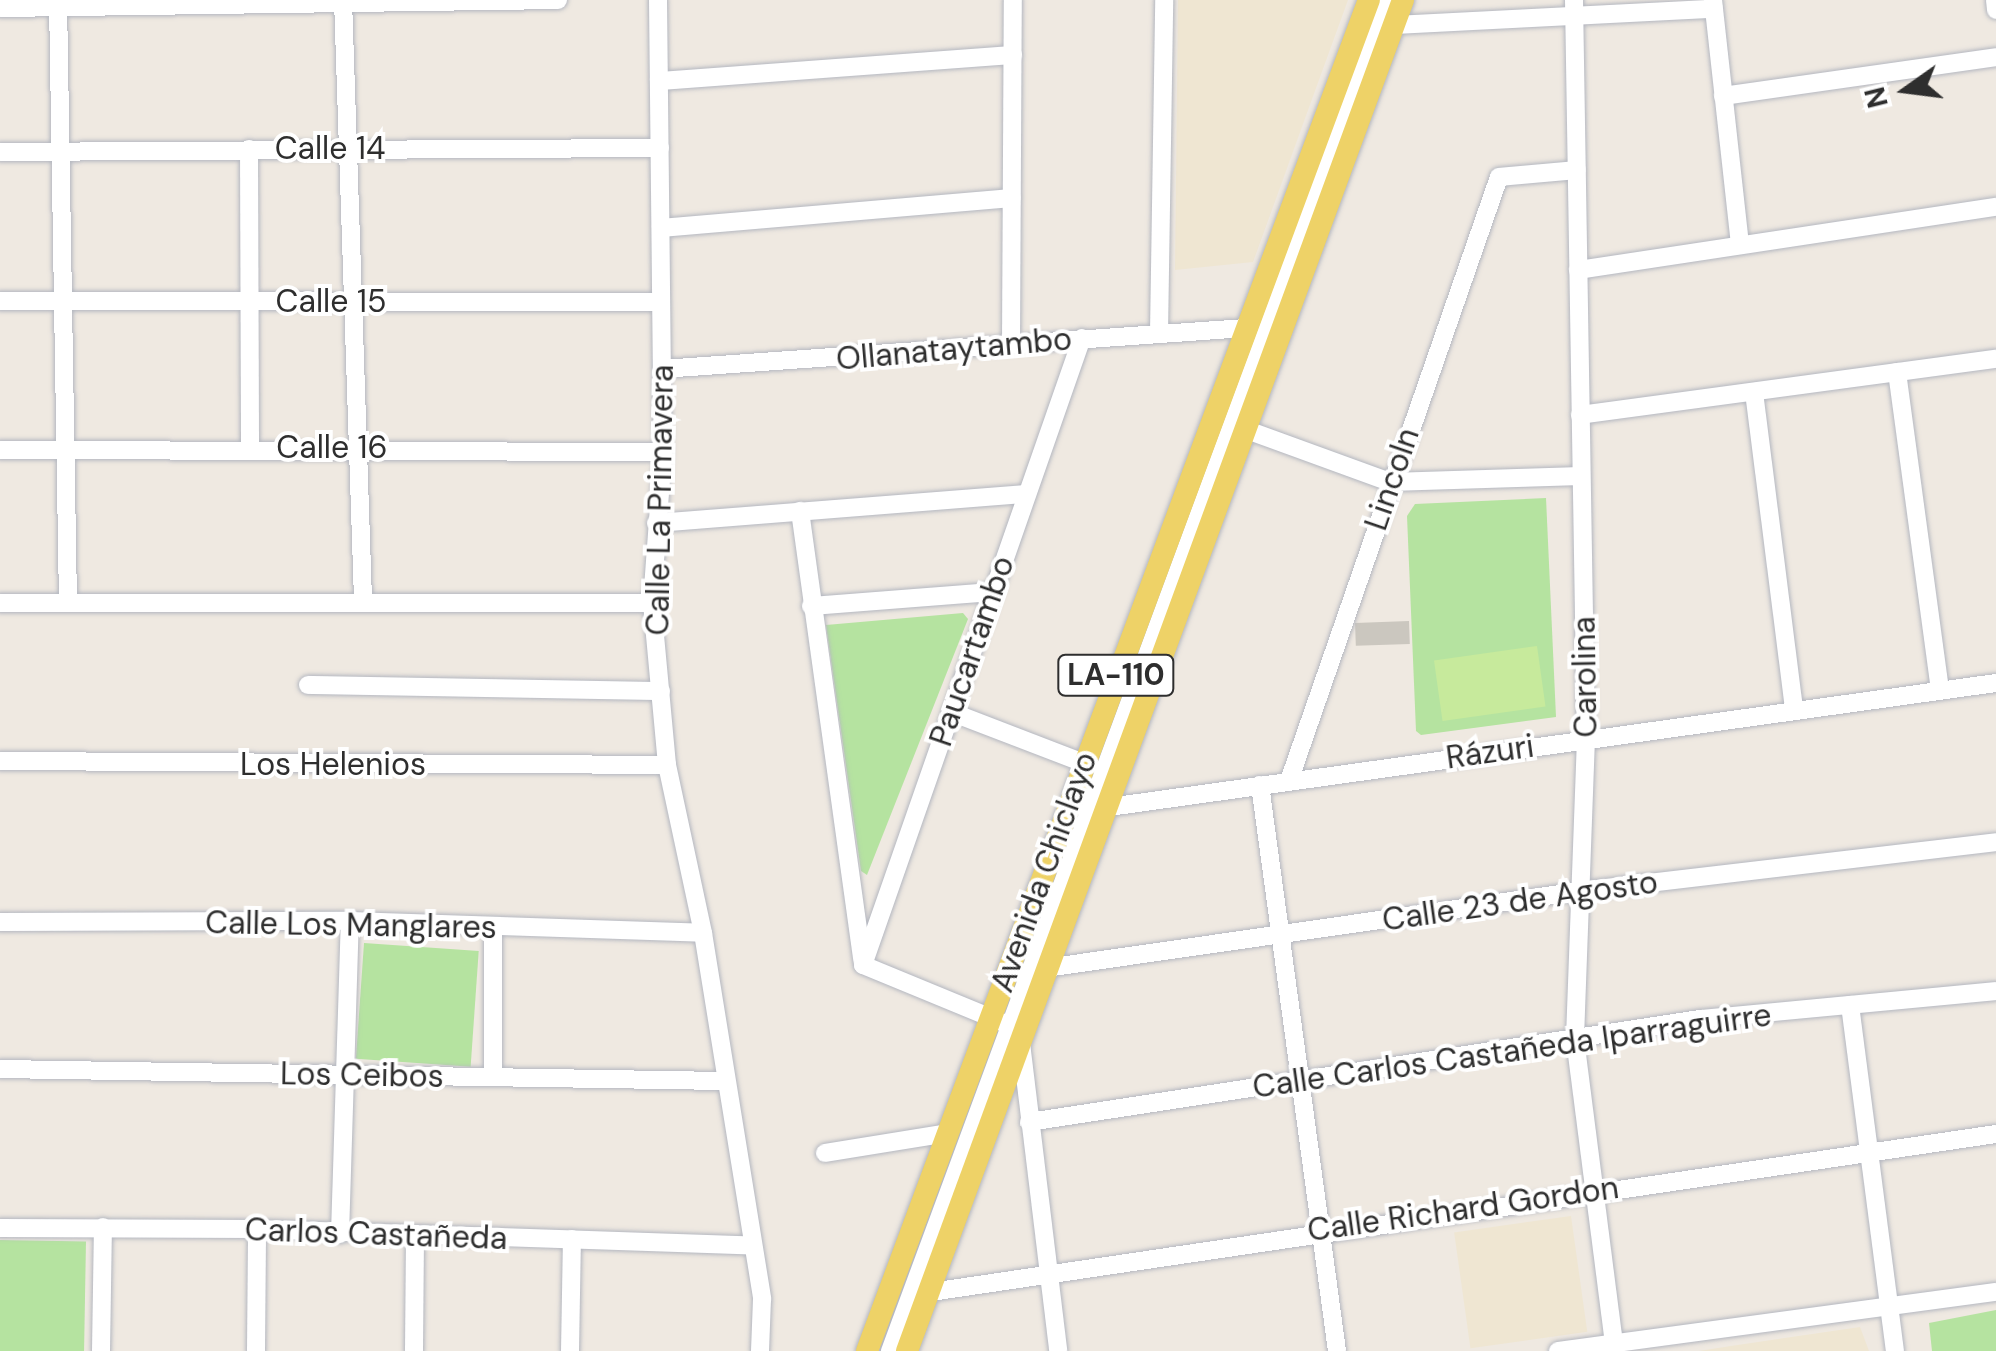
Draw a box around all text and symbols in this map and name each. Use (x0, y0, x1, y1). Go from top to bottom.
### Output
north arrow (1856, 40, 1956, 140)
text: N (1856, 83, 1897, 112)
street label: Calle 14 (275, 129, 385, 167)
street label: Calle 15 (276, 282, 386, 320)
street label: Ollanataytambo (835, 320, 1073, 378)
street label: Calle La Primavera (638, 364, 682, 636)
street label: Lincoln (1357, 423, 1427, 535)
street label: Calle 16 (276, 428, 388, 466)
street label: Paucartambo (922, 551, 1022, 751)
street label: Carolina (1565, 616, 1605, 738)
road number: LA-110 (1056, 650, 1176, 700)
street label: Rázuri (1444, 727, 1536, 777)
street label: Los Helenios (240, 745, 426, 783)
street label: Avenida Chiclayo (983, 747, 1105, 997)
street label: Calle 23 de Agosto (1380, 863, 1660, 939)
street label: Calle Los Manglares (205, 903, 497, 947)
street label: Calle Carlos Castañeda Iparraguirre (1250, 996, 1774, 1106)
street label: Los Ceibos (280, 1054, 444, 1096)
street label: Calle Richard Gordon (1305, 1168, 1621, 1250)
street label: Carlos Castañeda (244, 1210, 508, 1258)

